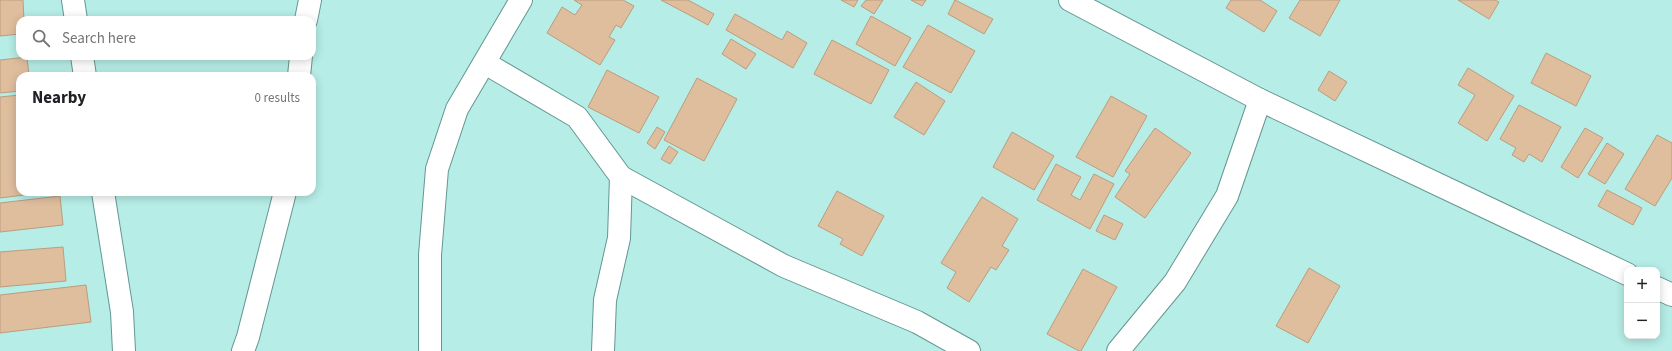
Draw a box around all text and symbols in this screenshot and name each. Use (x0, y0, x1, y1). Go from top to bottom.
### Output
search box (16, 16, 316, 60)
icon: search (30, 27, 52, 49)
text: Search here (62, 28, 136, 49)
text: Nearby (32, 86, 86, 110)
text: 0 results (255, 89, 300, 107)
map controls (1624, 267, 1660, 339)
button: + (1624, 267, 1660, 303)
button: − (1624, 303, 1660, 339)

